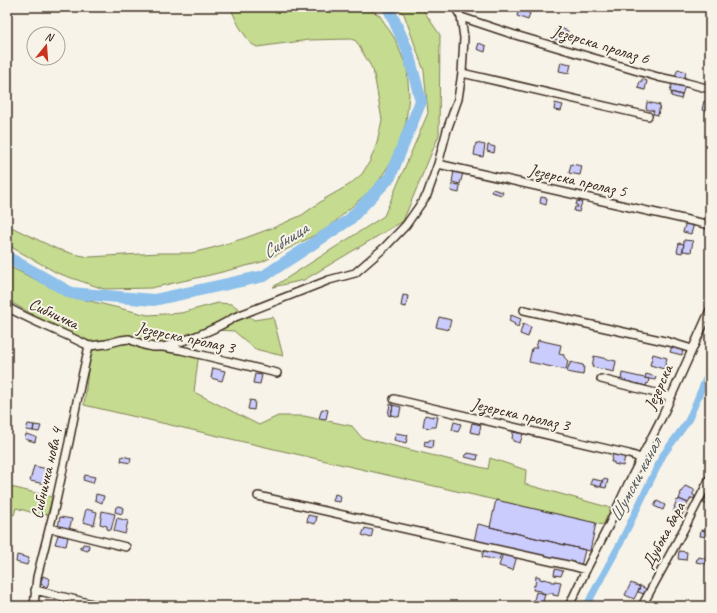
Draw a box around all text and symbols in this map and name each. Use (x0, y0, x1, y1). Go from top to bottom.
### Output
street label: Језерска пролаз 6 (549, 20, 653, 70)
north arrow (26, 26, 66, 66)
text: N (44, 29, 56, 45)
street label: Језерска пролаз 5 (526, 159, 630, 203)
water label: Сибница (258, 216, 314, 263)
street label: Сибничка (26, 293, 84, 335)
street label: Језерска пролаз 3 (134, 317, 238, 359)
street label: Језерска (639, 360, 679, 414)
street label: Језерска пролаз 3 (469, 393, 573, 437)
street label: Сибничка нова 4 (26, 423, 68, 521)
water label: Шумски канал (604, 432, 668, 525)
street label: Дубока бара (637, 497, 690, 572)

